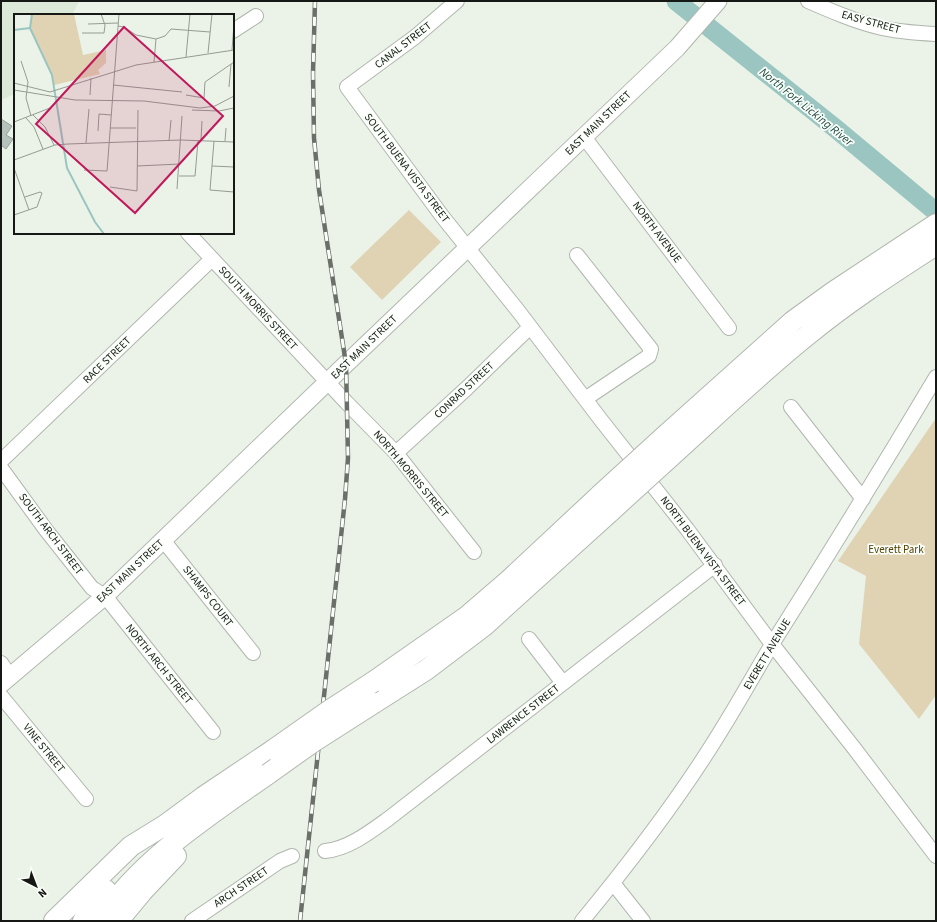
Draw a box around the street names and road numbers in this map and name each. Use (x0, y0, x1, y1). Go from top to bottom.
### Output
street label: EASY STREET (840, 7, 902, 37)
street label: CANAL STREET (372, 18, 435, 72)
street label: EAST MAIN STREET (561, 87, 635, 159)
street label: SOUTH BUENA VISTA STREET (361, 110, 453, 226)
street label: NORTH AVENUE (629, 198, 685, 266)
street label: SOUTH MORRIS STREET (215, 263, 301, 353)
street label: EAST MAIN STREET (327, 311, 401, 383)
street label: RACE STREET (80, 333, 134, 387)
street label: CONRAD STREET (431, 358, 497, 422)
street label: NORTH MORRIS STREET (370, 427, 452, 521)
street label: SOUTH ARCH STREET (15, 490, 87, 578)
street label: NORTH BUENA VISTA STREET (657, 493, 749, 609)
street label: EAST MAIN STREET (93, 536, 167, 606)
street label: SHAMPS COURT (179, 562, 237, 630)
street label: EVERETT AVENUE (740, 615, 794, 692)
street label: NORTH ARCH STREET (122, 621, 196, 707)
street label: LAWRENCE STREET (483, 681, 563, 747)
street label: VINE STREET (20, 720, 68, 776)
street label: ARCH STREET (211, 863, 271, 911)

